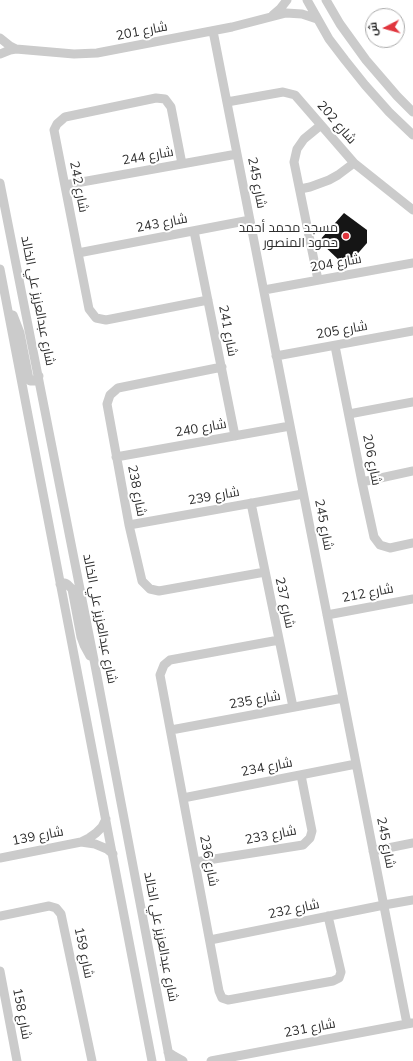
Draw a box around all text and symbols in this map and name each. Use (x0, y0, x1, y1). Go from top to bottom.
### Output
north arrow (365, 8, 405, 48)
street label: شارع 201 (115, 19, 169, 45)
text: ش (365, 21, 382, 37)
street label: شارع 202 (313, 98, 359, 148)
street label: شارع 244 (121, 145, 175, 169)
street label: شارع 245 (243, 156, 269, 210)
street label: شارع 242 (65, 160, 91, 214)
street label: شارع 243 (135, 211, 189, 237)
place label: مسجد محمد أحمد حمود المنصور (239, 221, 338, 252)
marker: مسجد محمد أحمد حمود المنصور (341, 231, 351, 241)
street label: شارع عبدالعزيز علي الخالد (17, 235, 57, 367)
street label: شارع 204 (309, 252, 363, 276)
street label: شارع 241 (214, 304, 240, 358)
street label: شارع 205 (315, 319, 369, 343)
street label: شارع 240 (174, 417, 228, 441)
street label: شارع 206 (358, 433, 384, 487)
street label: شارع 238 (123, 464, 149, 518)
street label: شارع 239 (187, 485, 241, 509)
street label: شارع 245 (310, 498, 336, 552)
street label: شارع عبدالعزيز علي الخالد (79, 553, 119, 685)
street label: شارع 237 (271, 576, 297, 630)
street label: شارع 212 (341, 581, 395, 607)
street label: شارع 235 (228, 689, 282, 713)
street label: شارع 234 (240, 755, 294, 781)
street label: شارع 245 (372, 816, 398, 870)
street label: شارع 233 (244, 823, 298, 849)
street label: شارع 139 (11, 824, 65, 850)
street label: شارع 236 (195, 834, 221, 888)
street label: شارع عبدالعزيز علي الخالد (140, 871, 180, 1003)
street label: شارع 232 (267, 897, 321, 923)
street label: شارع 159 (70, 926, 96, 980)
street label: شارع 158 (8, 987, 34, 1041)
street label: شارع 231 (283, 1016, 337, 1042)

